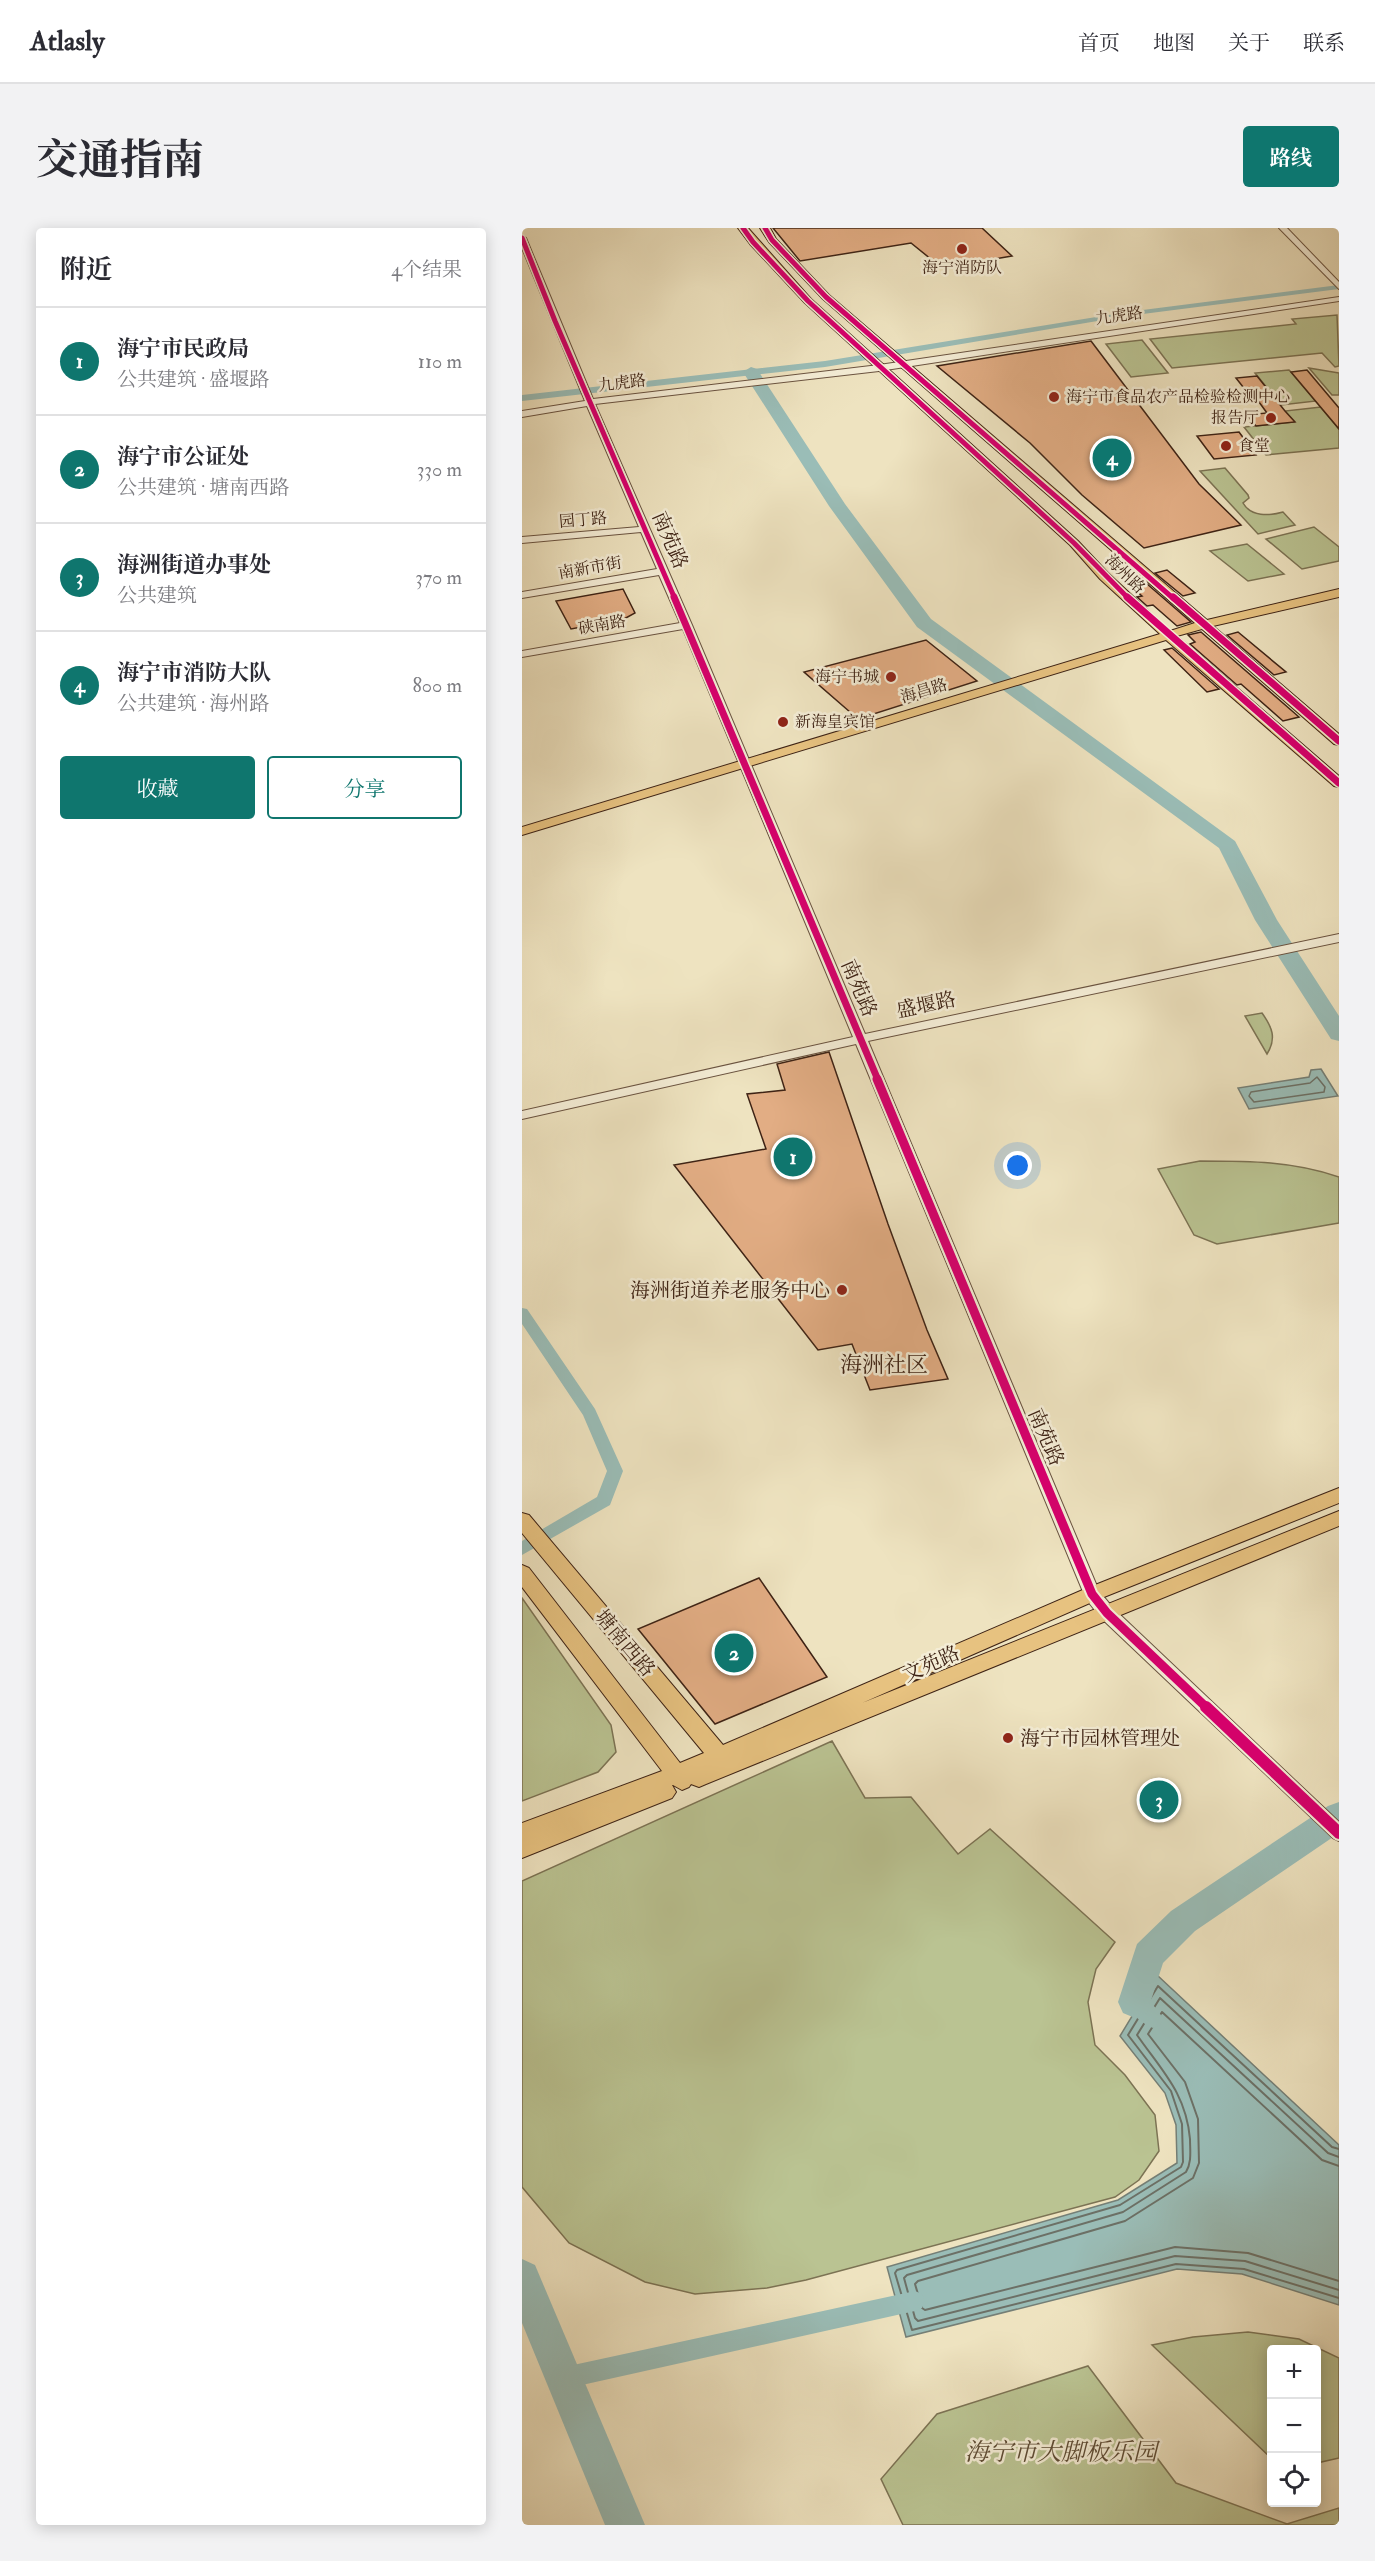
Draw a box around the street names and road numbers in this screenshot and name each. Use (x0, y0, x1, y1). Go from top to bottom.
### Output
street label: 九虎路 (1094, 303, 1144, 329)
street label: 九虎路 (597, 370, 647, 396)
street label: 园丁路 (558, 508, 608, 532)
street label: 南苑路 (647, 508, 693, 572)
street label: 海州路 (1101, 550, 1149, 598)
street label: 南新市街 (557, 553, 623, 583)
street label: 硖南路 (577, 611, 627, 639)
street label: 海昌路 (898, 674, 950, 708)
street label: 南苑路 (836, 956, 882, 1020)
street label: 盛堰路 (894, 987, 958, 1023)
street label: 南苑路 (1023, 1405, 1069, 1469)
street label: 塘南西路 (590, 1604, 660, 1682)
street label: 文苑路 (899, 1640, 963, 1688)

